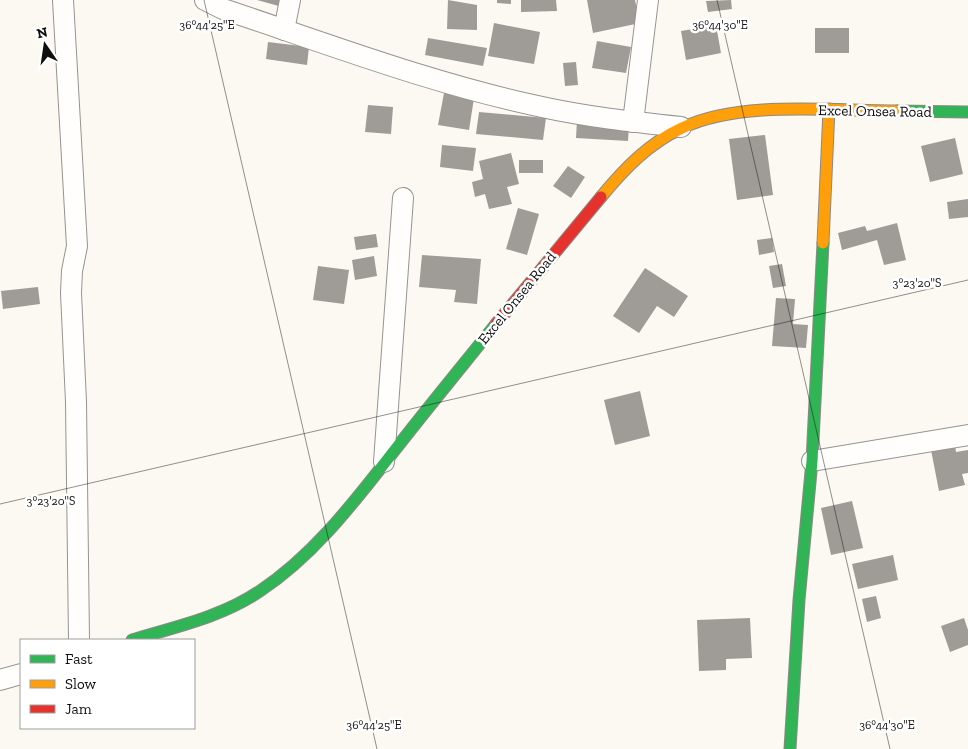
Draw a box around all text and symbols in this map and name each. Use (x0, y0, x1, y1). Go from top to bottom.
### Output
text: 36°44'25"E (179, 18, 235, 32)
text: 36°44'30"E (692, 18, 748, 32)
north arrow (20, 20, 70, 70)
text: N (35, 23, 50, 42)
street label: Excel Onsea Road (818, 101, 933, 121)
street label: Excel Onsea Road (474, 248, 560, 348)
text: 3°23'20"S (893, 276, 941, 290)
text: 3°23'20"S (27, 494, 75, 508)
legend (20, 639, 195, 729)
text: Fast (65, 650, 93, 668)
text: Slow (65, 675, 97, 693)
text: Jam (65, 700, 92, 718)
text: 36°44'25"E (346, 718, 402, 732)
text: 36°44'30"E (859, 718, 915, 732)

